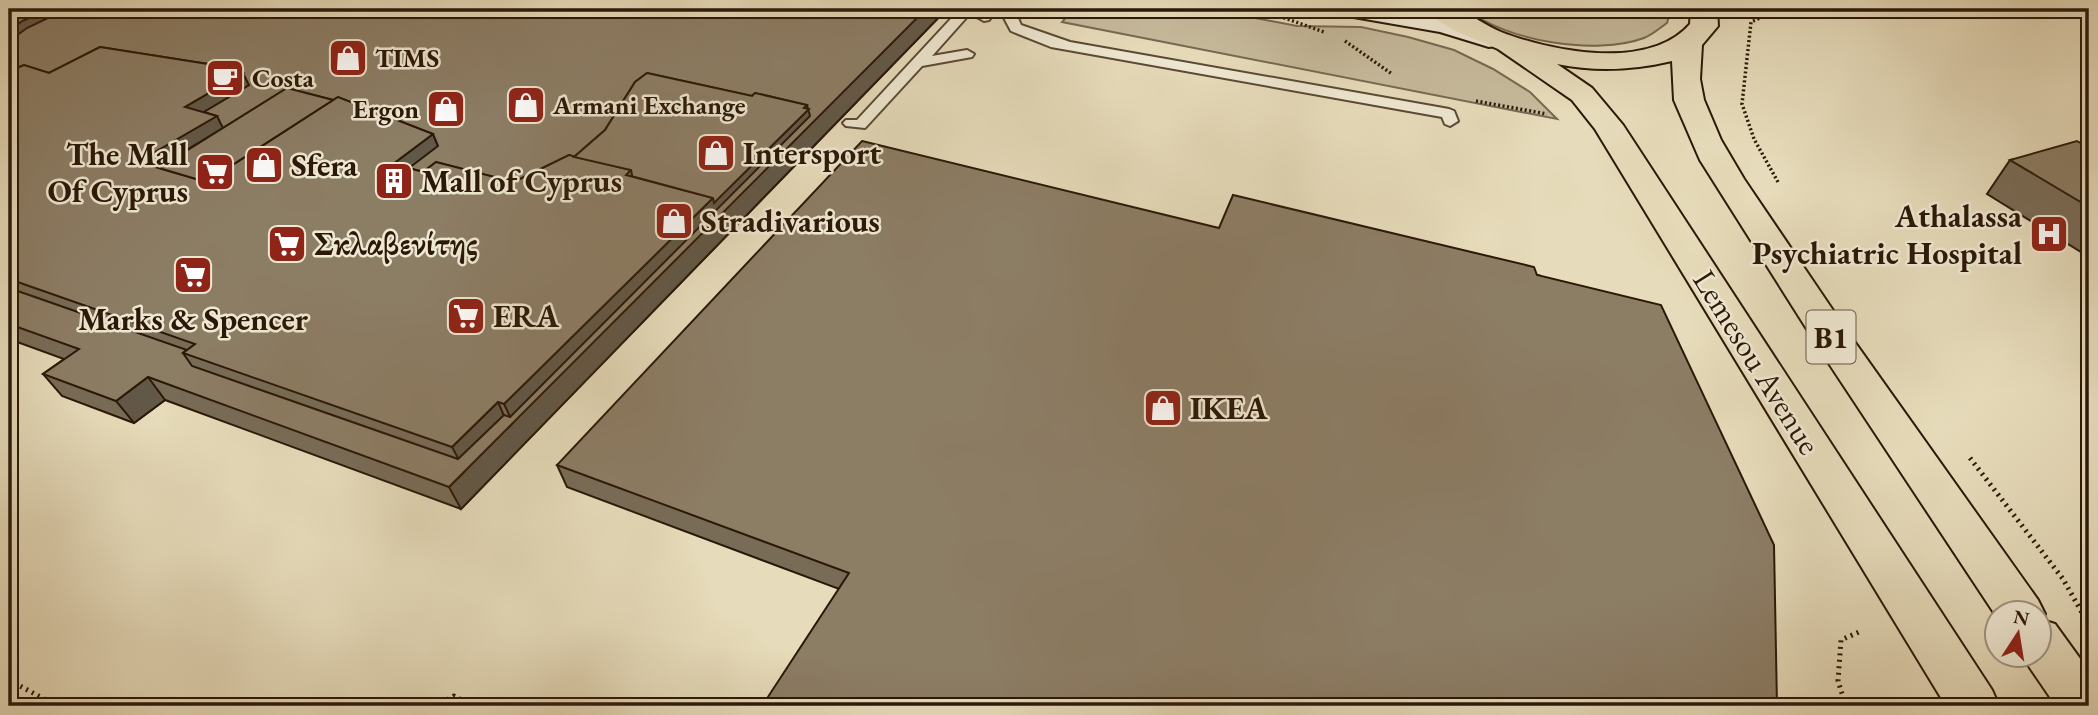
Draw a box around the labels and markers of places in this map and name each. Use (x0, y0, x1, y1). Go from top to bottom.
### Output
shop icon: TIMS (327, 37, 369, 79)
place label: TIMS (375, 41, 439, 75)
cafe icon: Costa (204, 57, 246, 99)
place label: Costa (252, 61, 315, 95)
shop icon: Armani Exchange (505, 84, 547, 126)
shop icon: Ergon (425, 88, 467, 130)
place label: Armani Exchange (552, 88, 746, 122)
place label: Ergon (353, 92, 419, 126)
shop icon: Intersport (695, 132, 737, 174)
place label: Intersport (743, 132, 881, 174)
place label: The Mall Of Cyprus (47, 133, 188, 212)
shop icon: Sfera (243, 144, 285, 186)
place label: Sfera (291, 144, 359, 186)
supermarket icon: The Mall Of Cyprus (194, 151, 236, 193)
building icon: Mall of Cyprus (373, 160, 415, 202)
place label: Mall of Cyprus (421, 160, 622, 202)
place label: Athalassa Psychiatric Hospital (1752, 195, 2023, 274)
shop icon: Stradivarious (653, 200, 695, 242)
place label: Stradivarious (701, 200, 880, 242)
hospital icon: Athalassa Psychiatric Hospital (2028, 213, 2070, 255)
supermarket icon: Σκλαβενίτης (266, 223, 308, 265)
place label: Σκλαβενίτης (314, 223, 478, 265)
supermarket icon: Marks & Spencer (172, 254, 214, 296)
supermarket icon: ERA (445, 295, 487, 337)
place label: ERA (493, 295, 560, 337)
place label: Marks & Spencer (78, 298, 309, 340)
shop icon: IKEA (1142, 387, 1184, 429)
place label: IKEA (1190, 387, 1268, 429)

